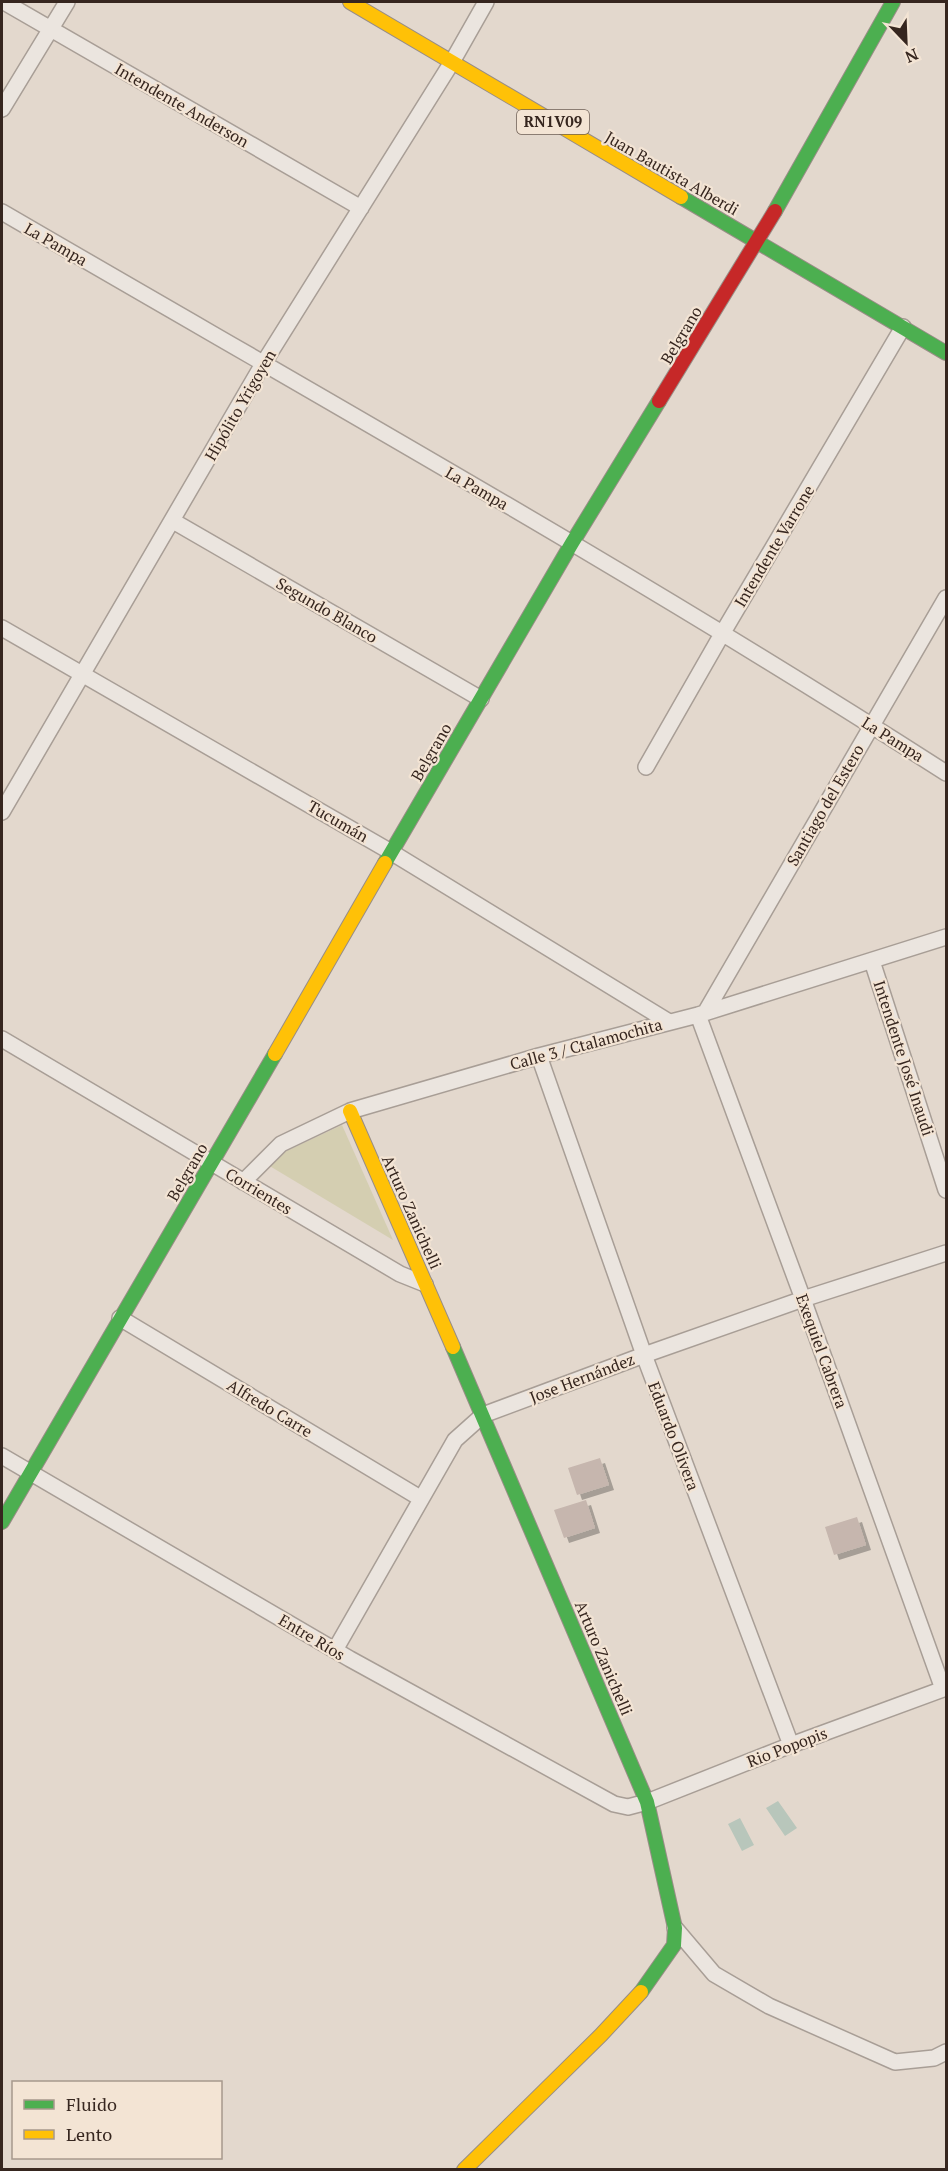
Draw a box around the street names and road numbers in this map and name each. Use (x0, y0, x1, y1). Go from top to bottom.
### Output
street label: Intendente Anderson (111, 58, 253, 153)
road number: RN1V09 (517, 110, 589, 134)
street label: Juan Bautista Alberdi (601, 126, 743, 220)
street label: La Pampa (20, 217, 92, 271)
street label: Belgrano (655, 302, 707, 368)
street label: Hipólito Yrigoyen (199, 345, 281, 465)
street label: La Pampa (441, 461, 513, 515)
street label: Intendente Varrone (729, 481, 819, 611)
street label: Segundo Blanco (272, 572, 382, 648)
street label: La Pampa (858, 711, 928, 767)
street label: Belgrano (406, 719, 457, 785)
street label: Santiago del Estero (781, 740, 869, 870)
street label: Tucumán (304, 795, 373, 847)
street label: Intendente José Inaudi (868, 977, 940, 1139)
street label: Calle 3 / Ctalamochita (507, 1013, 665, 1075)
street label: Belgrano (162, 1139, 213, 1205)
street label: Arturo Zanichelli (377, 1152, 447, 1273)
street label: Corrientes (221, 1162, 297, 1220)
street label: Exequiel Cabrera (791, 1291, 853, 1411)
street label: Jose Hernández (526, 1348, 638, 1408)
street label: Alfredo Carre (223, 1374, 317, 1442)
street label: Eduardo Olivera (643, 1378, 705, 1494)
street label: Arturo Zanichelli (570, 1597, 638, 1719)
street label: Entre Ríos (275, 1609, 349, 1665)
street label: Rio Popopis (744, 1722, 830, 1772)

